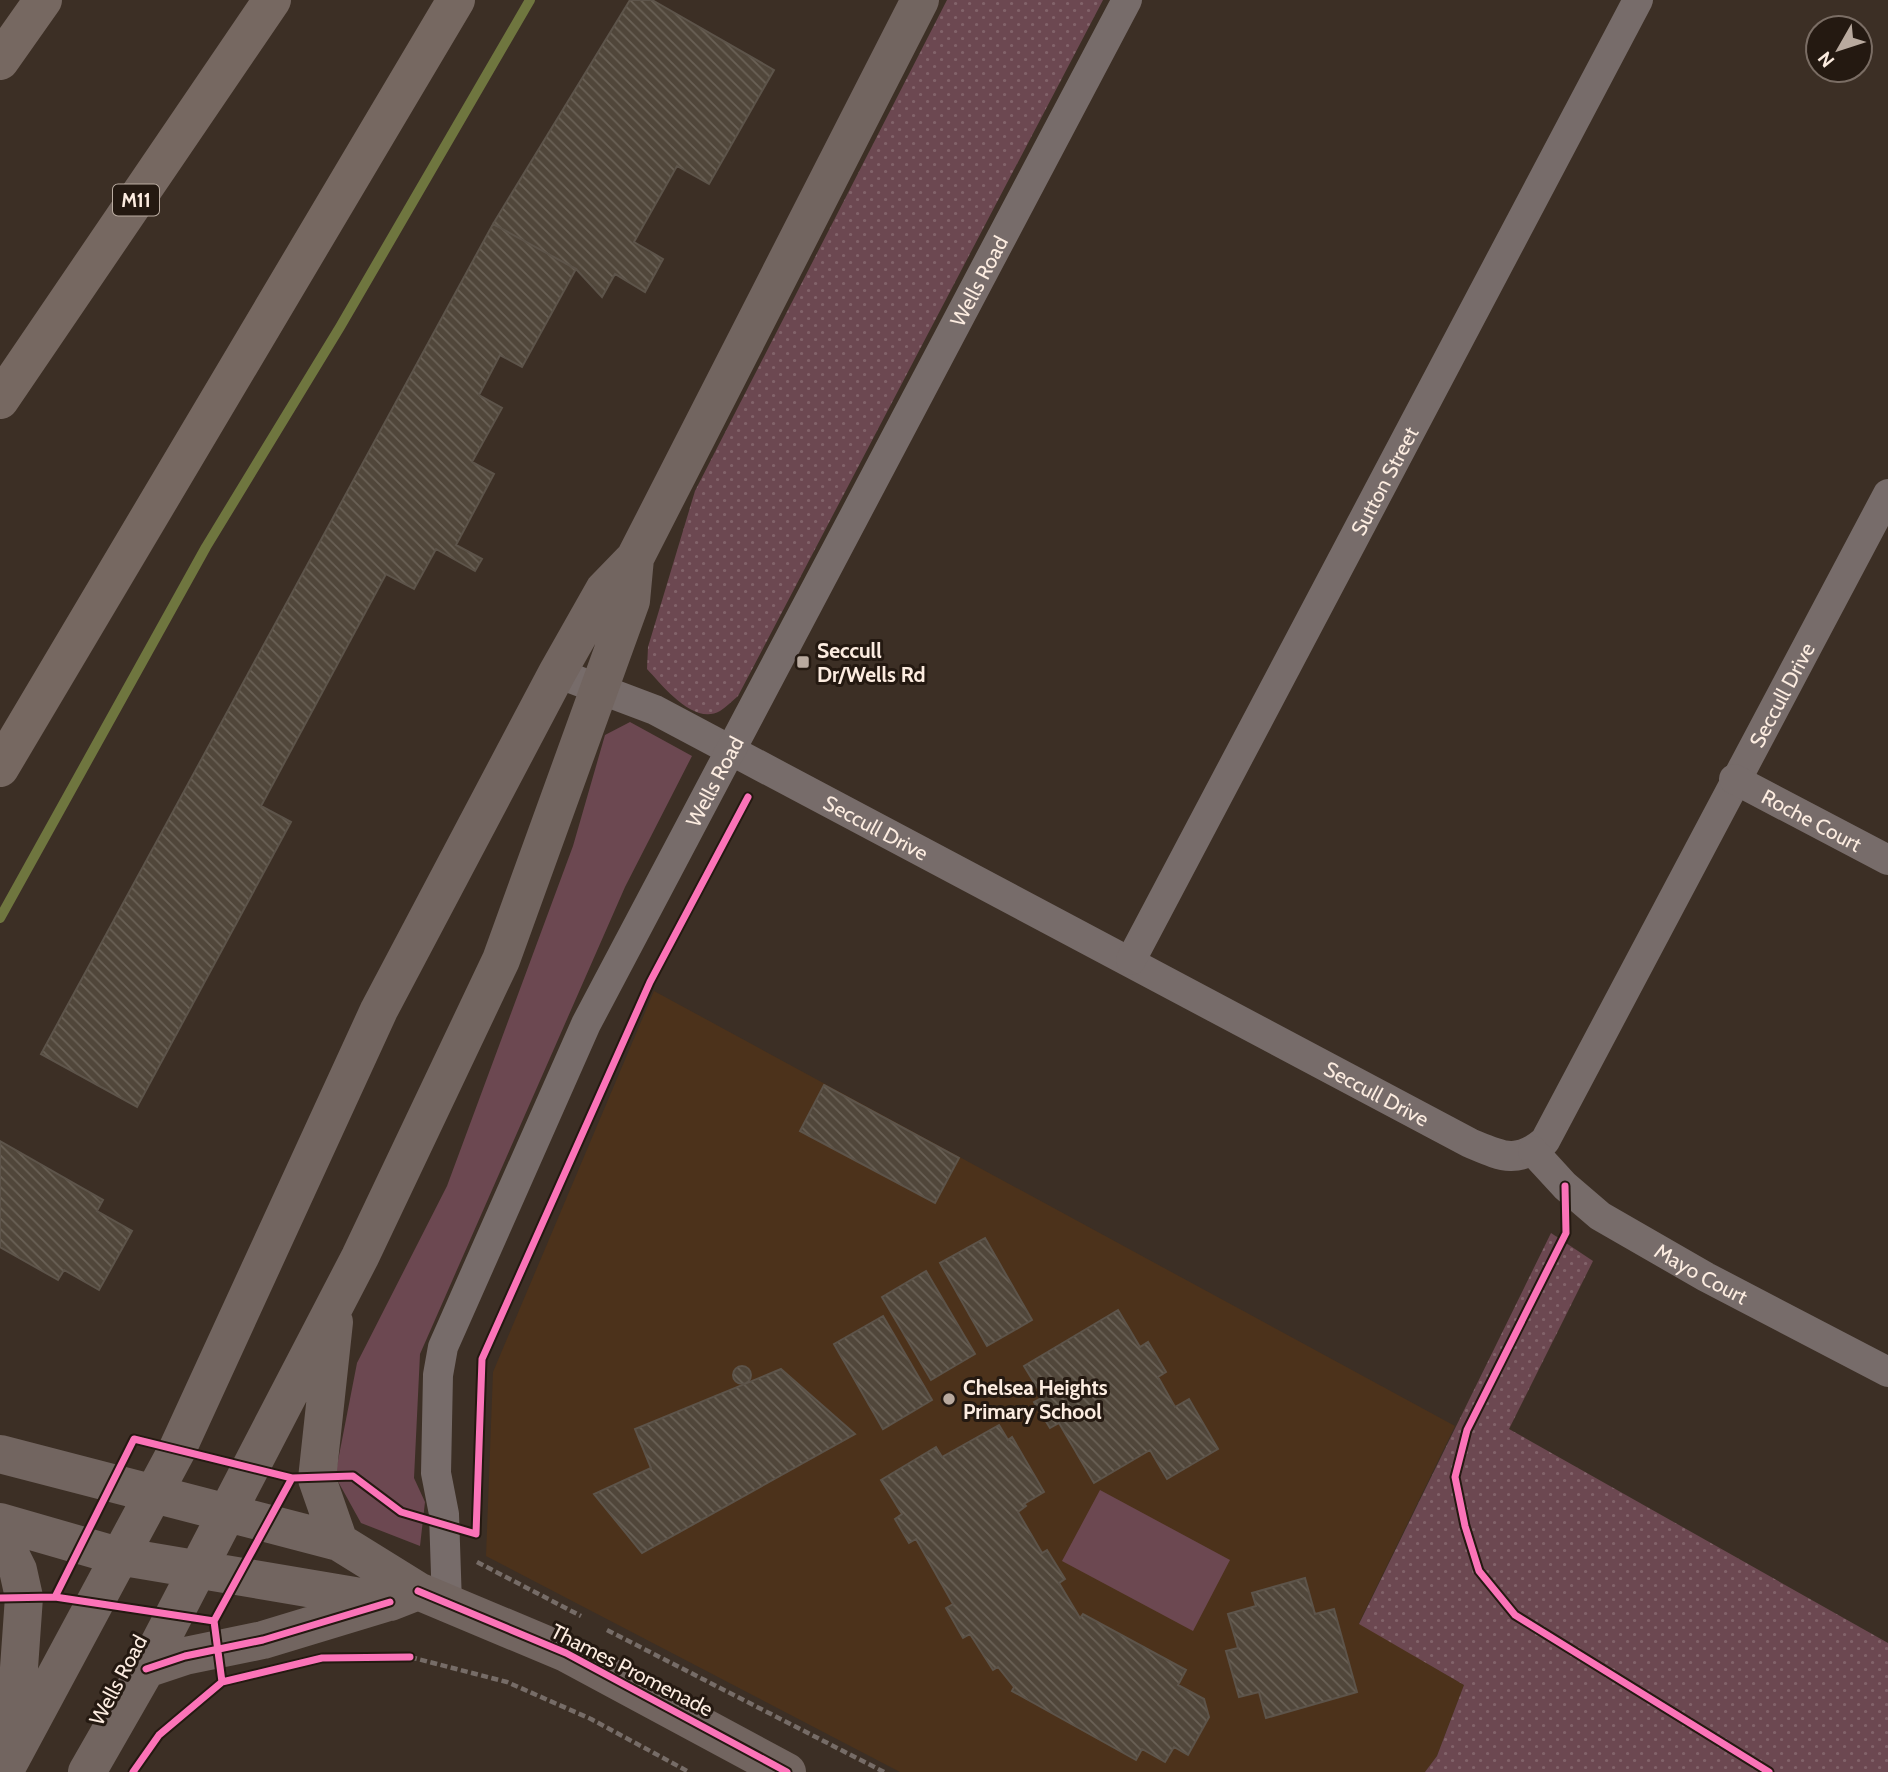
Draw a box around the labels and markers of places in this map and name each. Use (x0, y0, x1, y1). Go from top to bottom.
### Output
place label: Seccull Dr/Wells Rd (817, 638, 925, 687)
marker: Seccull Dr/Wells Rd (795, 654, 811, 670)
place label: Chelsea Heights Primary School (963, 1375, 1108, 1424)
marker: Chelsea Heights Primary School (941, 1391, 957, 1407)

